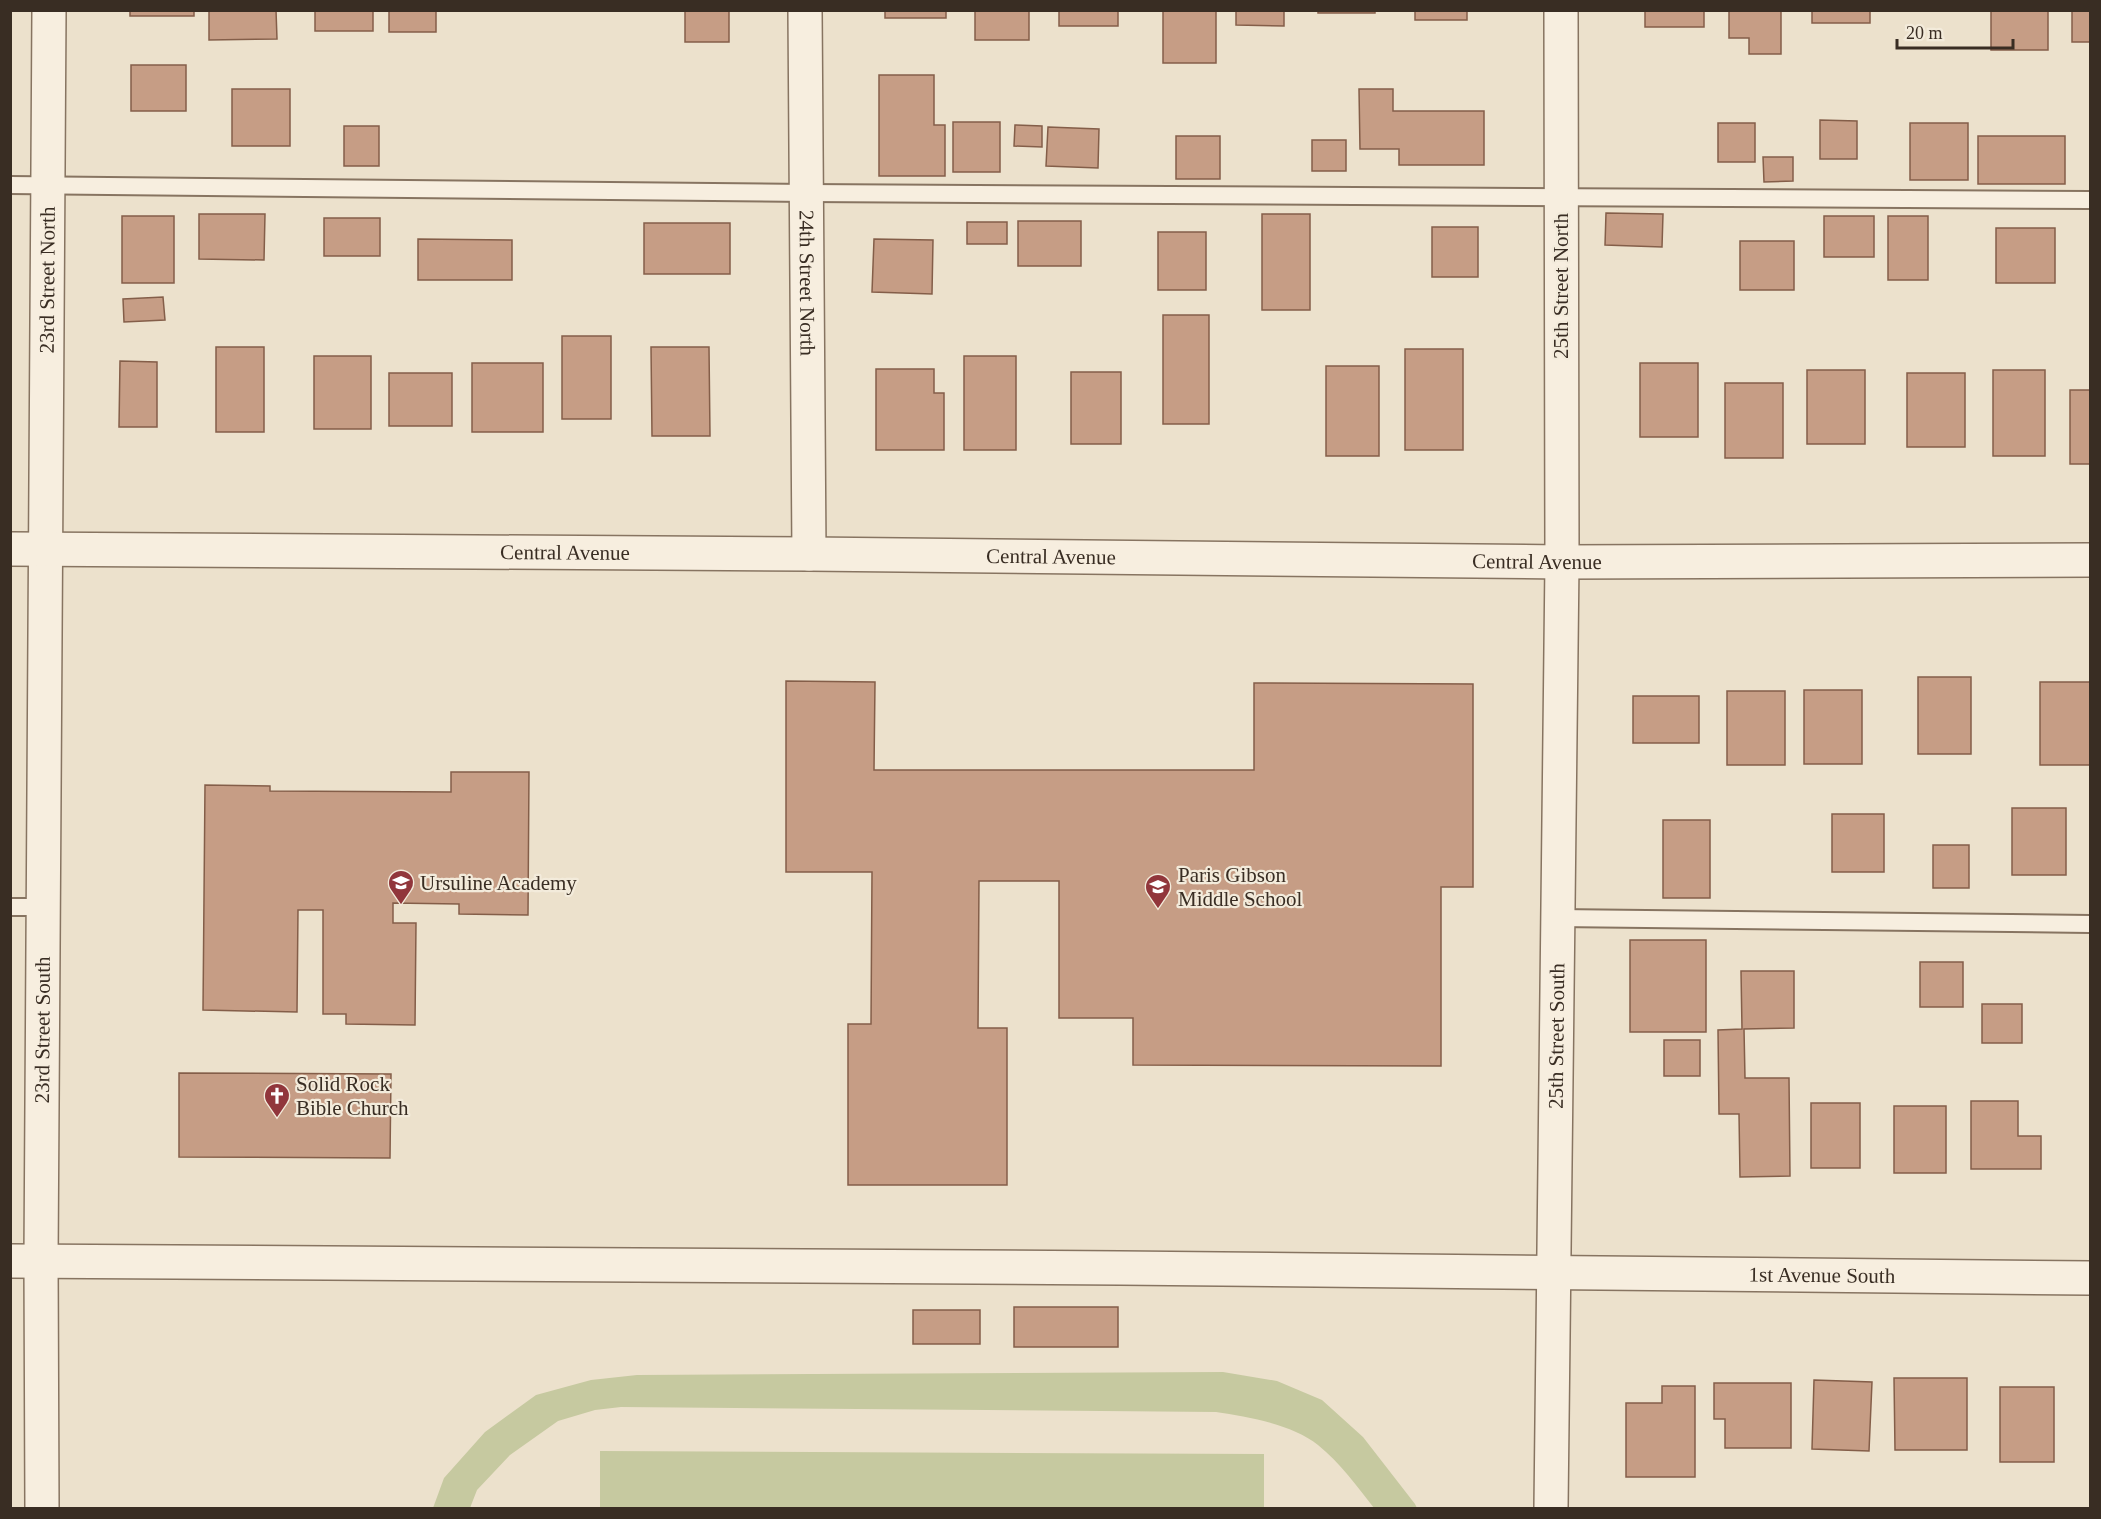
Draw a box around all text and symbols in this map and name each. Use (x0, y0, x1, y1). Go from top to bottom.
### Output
scale bar (1897, 12, 2012, 50)
text: 20 m (1906, 23, 1943, 43)
street label: 23rd Street North (35, 206, 60, 354)
street label: 24th Street North (794, 210, 820, 357)
street label: 25th Street North (1549, 213, 1573, 359)
street label: Central Avenue (500, 540, 630, 565)
street label: Central Avenue (986, 544, 1116, 569)
street label: Central Avenue (1472, 549, 1602, 574)
place label: Paris Gibson Middle School (1178, 863, 1302, 911)
school or university icon: Ursuline Academy (386, 868, 416, 906)
place label: Ursuline Academy (420, 871, 577, 895)
school or university icon: Paris Gibson Middle School (1143, 872, 1173, 910)
street label: 23rd Street South (30, 956, 55, 1104)
street label: 25th Street South (1544, 962, 1569, 1109)
place label: Solid Rock Bible Church (296, 1072, 409, 1120)
church icon: Solid Rock Bible Church (262, 1081, 292, 1119)
street label: 1st Avenue South (1748, 1262, 1896, 1288)

